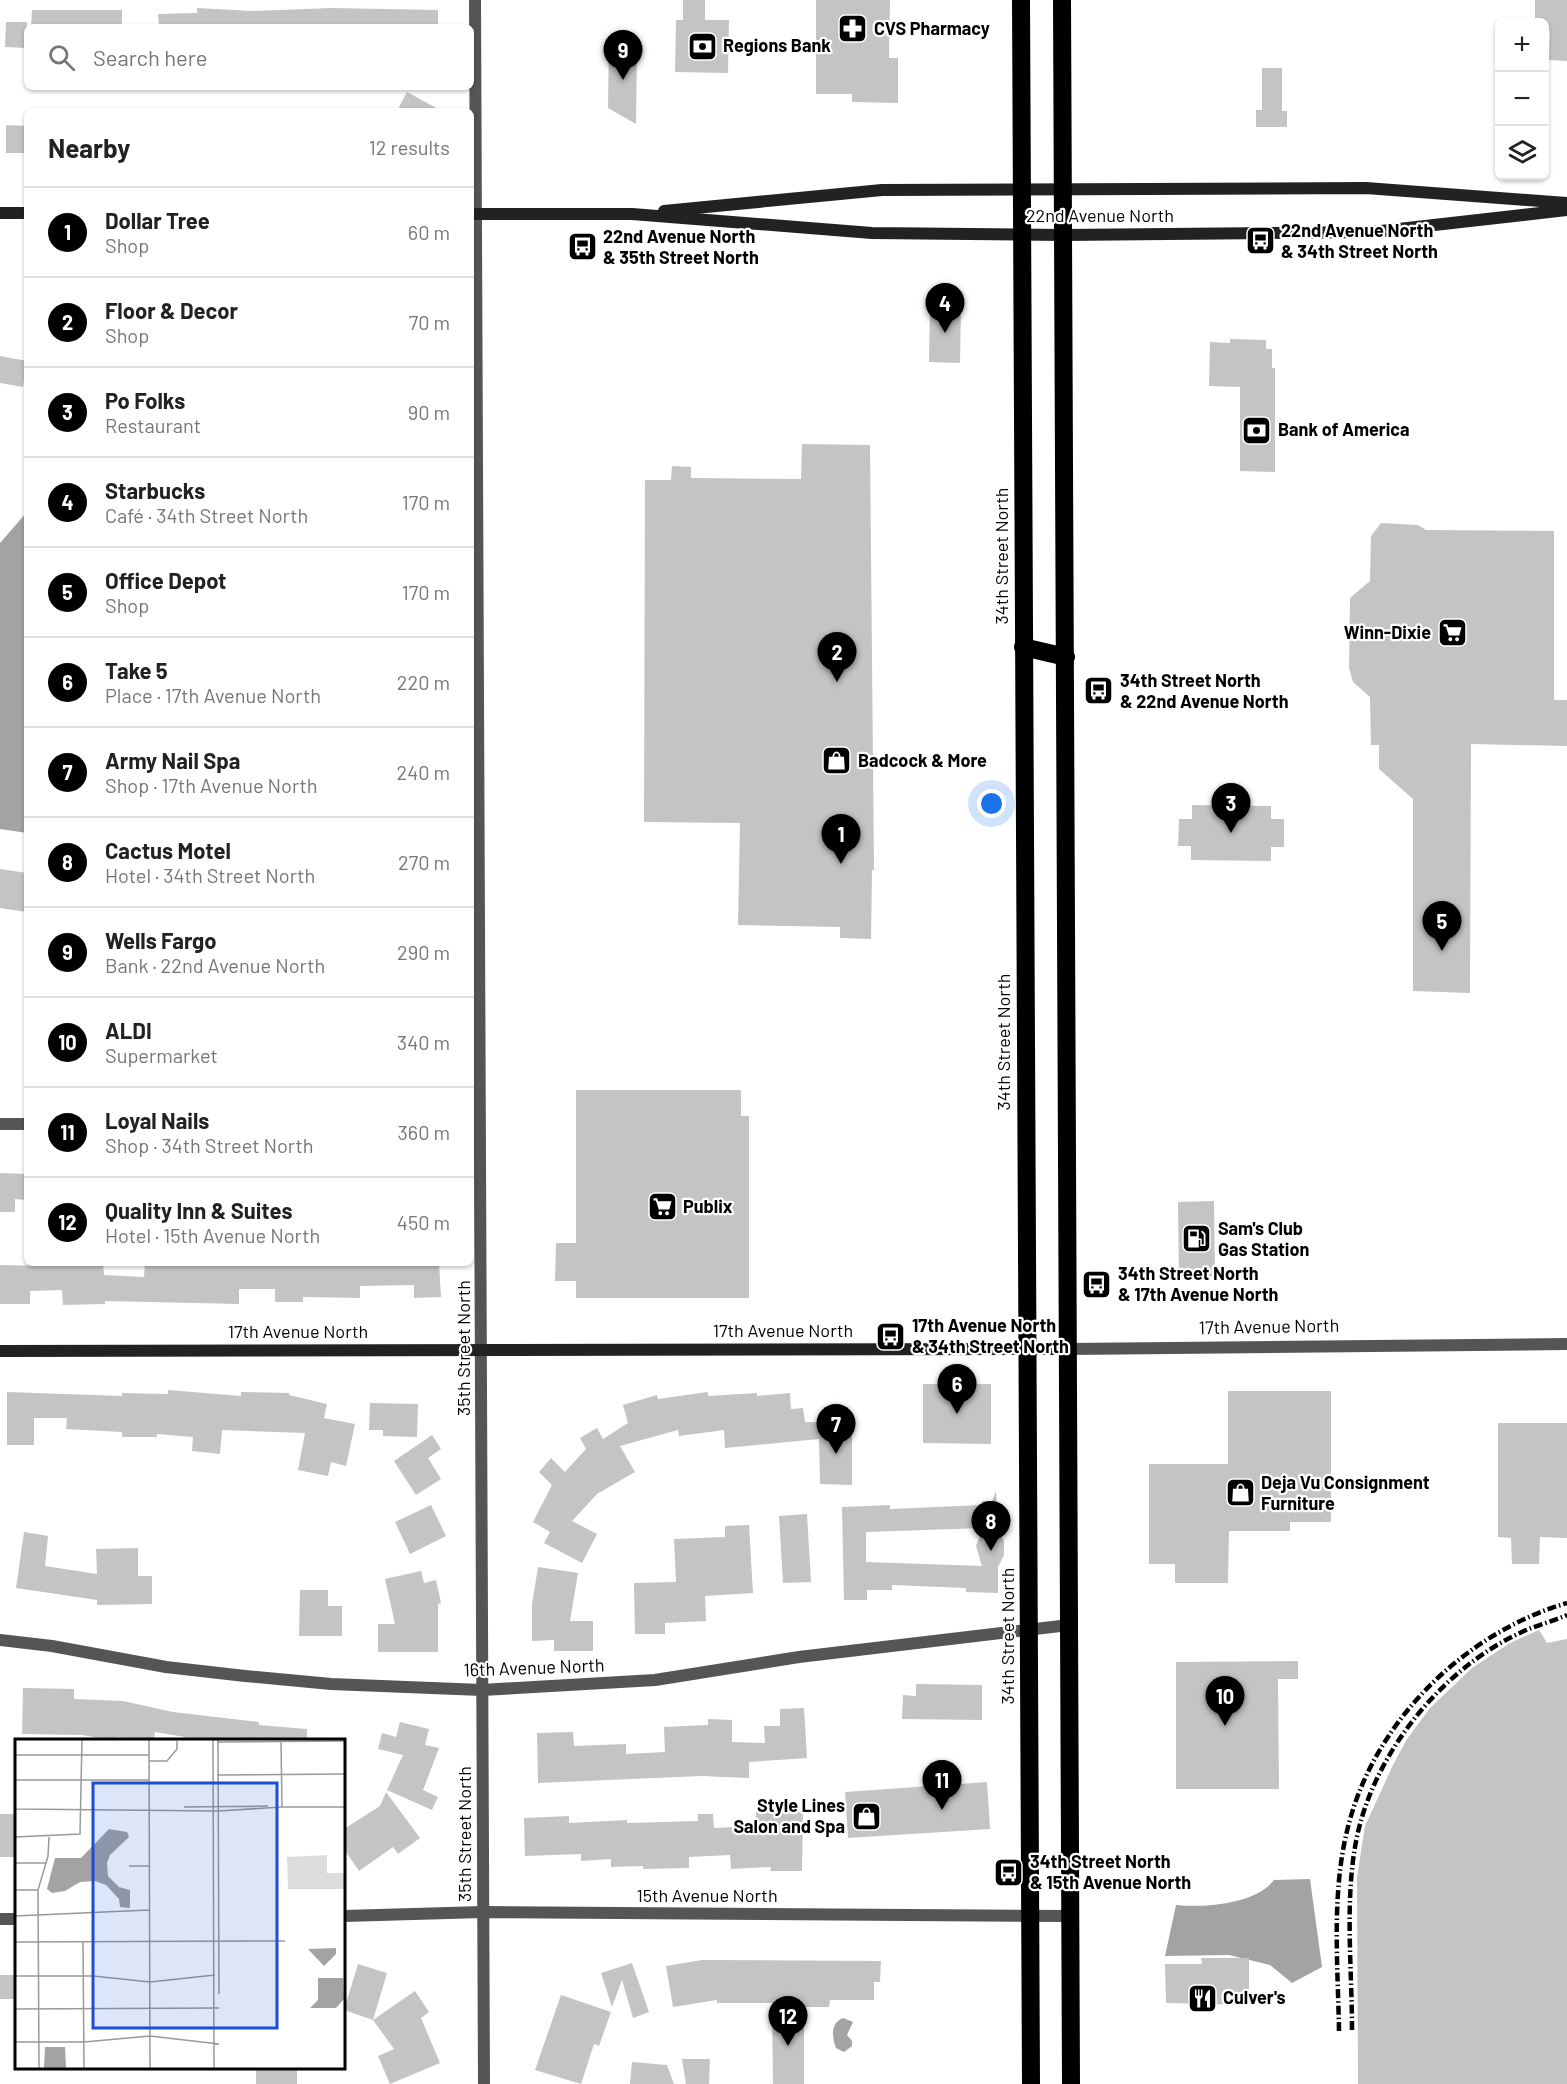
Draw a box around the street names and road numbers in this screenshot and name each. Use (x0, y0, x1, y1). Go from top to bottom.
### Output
street label: 22nd Avenue North (1026, 204, 1174, 226)
street label: 34th Street North (990, 488, 1012, 624)
street label: 34th Street North (992, 974, 1014, 1110)
street label: 35th Street North (452, 1280, 474, 1416)
street label: 17th Avenue North (1199, 1314, 1339, 1338)
street label: 17th Avenue North (713, 1319, 853, 1341)
street label: 17th Avenue North (228, 1320, 368, 1342)
street label: 34th Street North (996, 1568, 1018, 1704)
street label: 16th Avenue North (463, 1654, 605, 1680)
street label: 35th Street North (453, 1766, 475, 1902)
street label: 15th Avenue North (636, 1884, 778, 1906)

